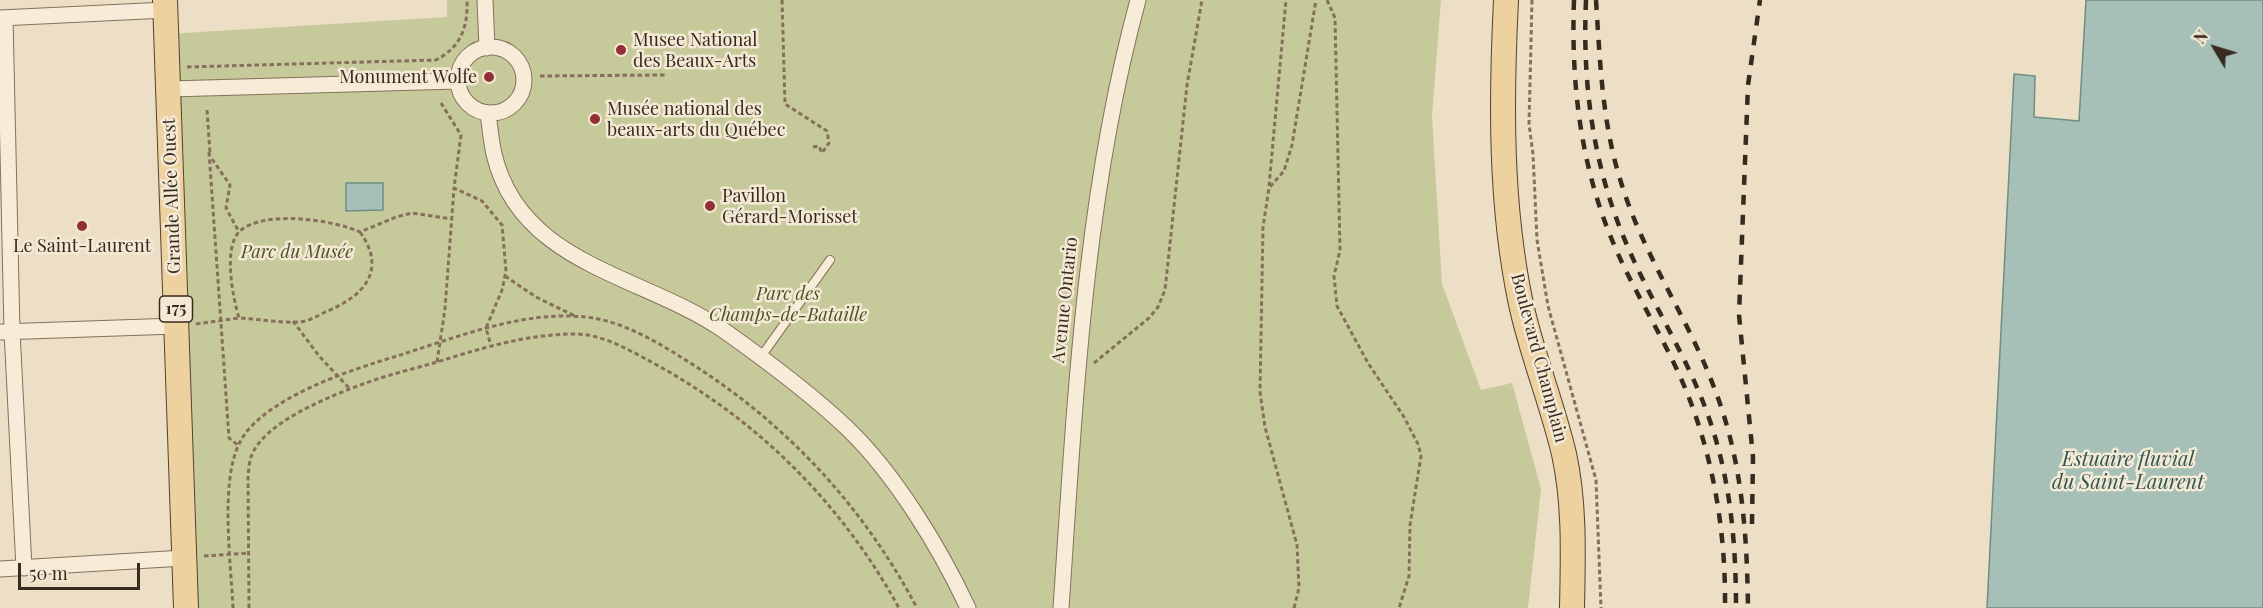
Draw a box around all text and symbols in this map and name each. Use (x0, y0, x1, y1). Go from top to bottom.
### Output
north arrow (2185, 18, 2245, 78)
text: N (2189, 26, 2212, 48)
place label: Musee National des Beaux-Arts (633, 29, 757, 72)
marker: Musee National des Beaux-Arts (614, 43, 628, 57)
place label: Monument Wolfe (339, 66, 477, 88)
marker: Monument Wolfe (482, 70, 496, 84)
place label: Musée national des beaux-arts du Québec (607, 98, 785, 140)
marker: Musée national des beaux-arts du Québec (588, 112, 602, 126)
street label: Grande Allée Ouest (158, 118, 186, 274)
place label: Pavillon Gérard-Morisset (722, 185, 858, 228)
marker: Pavillon Gérard-Morisset (703, 199, 717, 213)
marker: Le Saint-Laurent (75, 219, 89, 233)
place label: Le Saint-Laurent (13, 235, 151, 257)
street label: Avenue Ontario (1048, 236, 1082, 364)
park label: Parc du Musée (241, 241, 353, 263)
street label: Boulevard Champlain (1506, 271, 1572, 445)
park label: Parc des Champs-de-Bataille (709, 283, 867, 326)
road number: 175 (160, 296, 192, 322)
water label: Estuaire fluvial du Saint-Laurent (2052, 448, 2204, 495)
scale bar (21, 551, 142, 589)
text: 50 m (29, 561, 68, 585)

